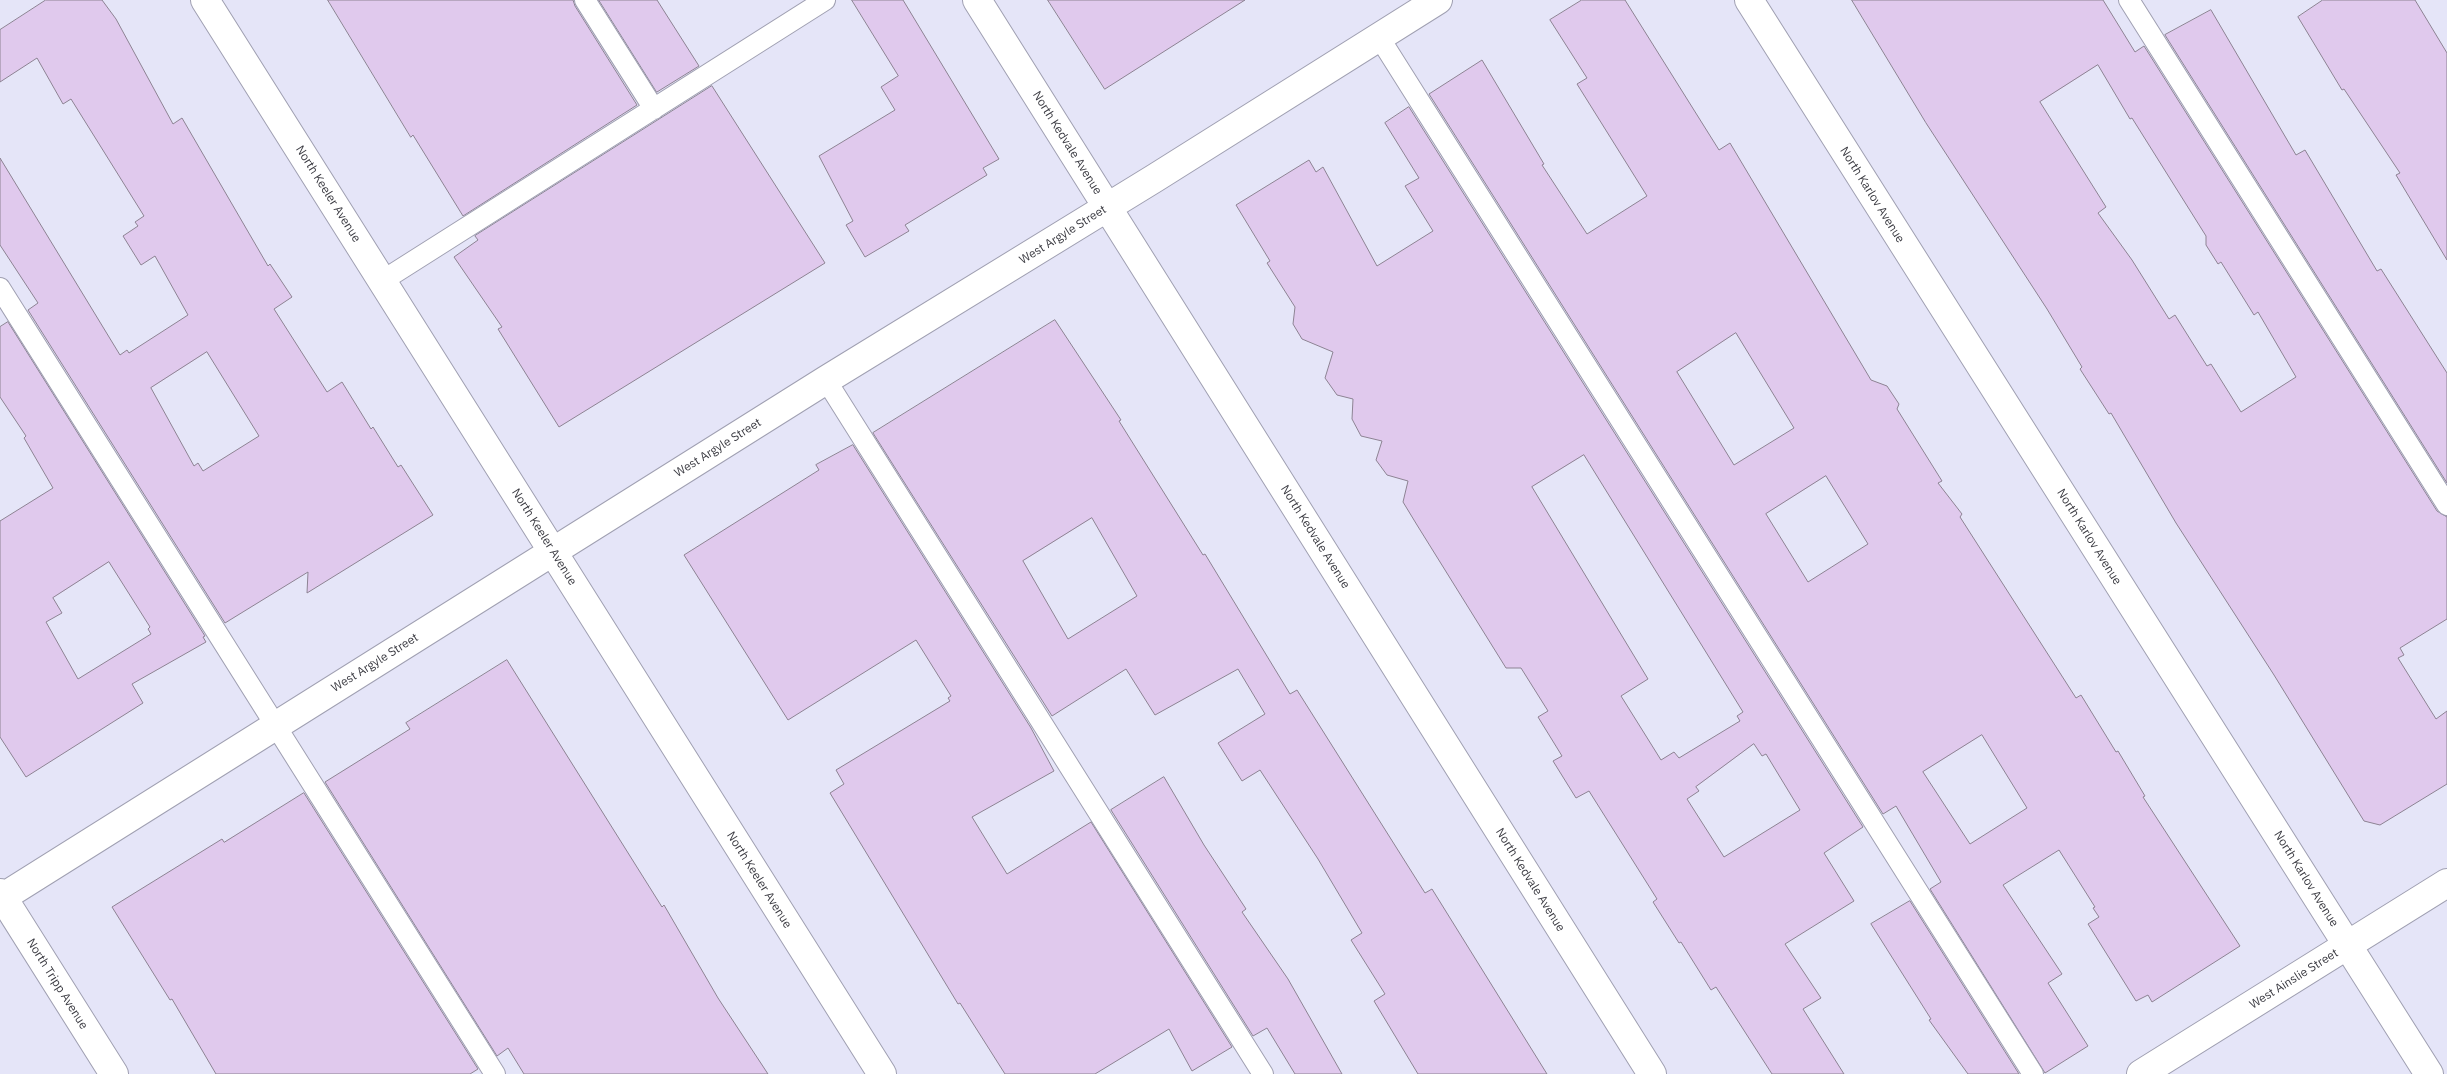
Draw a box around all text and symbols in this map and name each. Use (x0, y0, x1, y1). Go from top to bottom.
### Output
street label: North Kedvale Avenue (1029, 89, 1105, 197)
street label: North Keeler Avenue (292, 143, 364, 245)
street label: North Karlov Avenue (1837, 144, 1907, 246)
street label: West Argyle Street (1017, 202, 1109, 268)
street label: West Argyle Street (672, 415, 764, 481)
street label: North Kedvale Avenue (1277, 483, 1353, 591)
street label: North Keeler Avenue (508, 486, 580, 588)
street label: North Karlov Avenue (2054, 486, 2124, 588)
street label: West Argyle Street (329, 630, 421, 696)
street label: North Kedvale Avenue (1492, 826, 1568, 934)
street label: North Karlov Avenue (2271, 828, 2341, 930)
street label: North Keeler Avenue (723, 829, 795, 931)
street label: North Tripp Avenue (23, 936, 91, 1032)
street label: West Ainslie Street (2247, 946, 2341, 1012)

